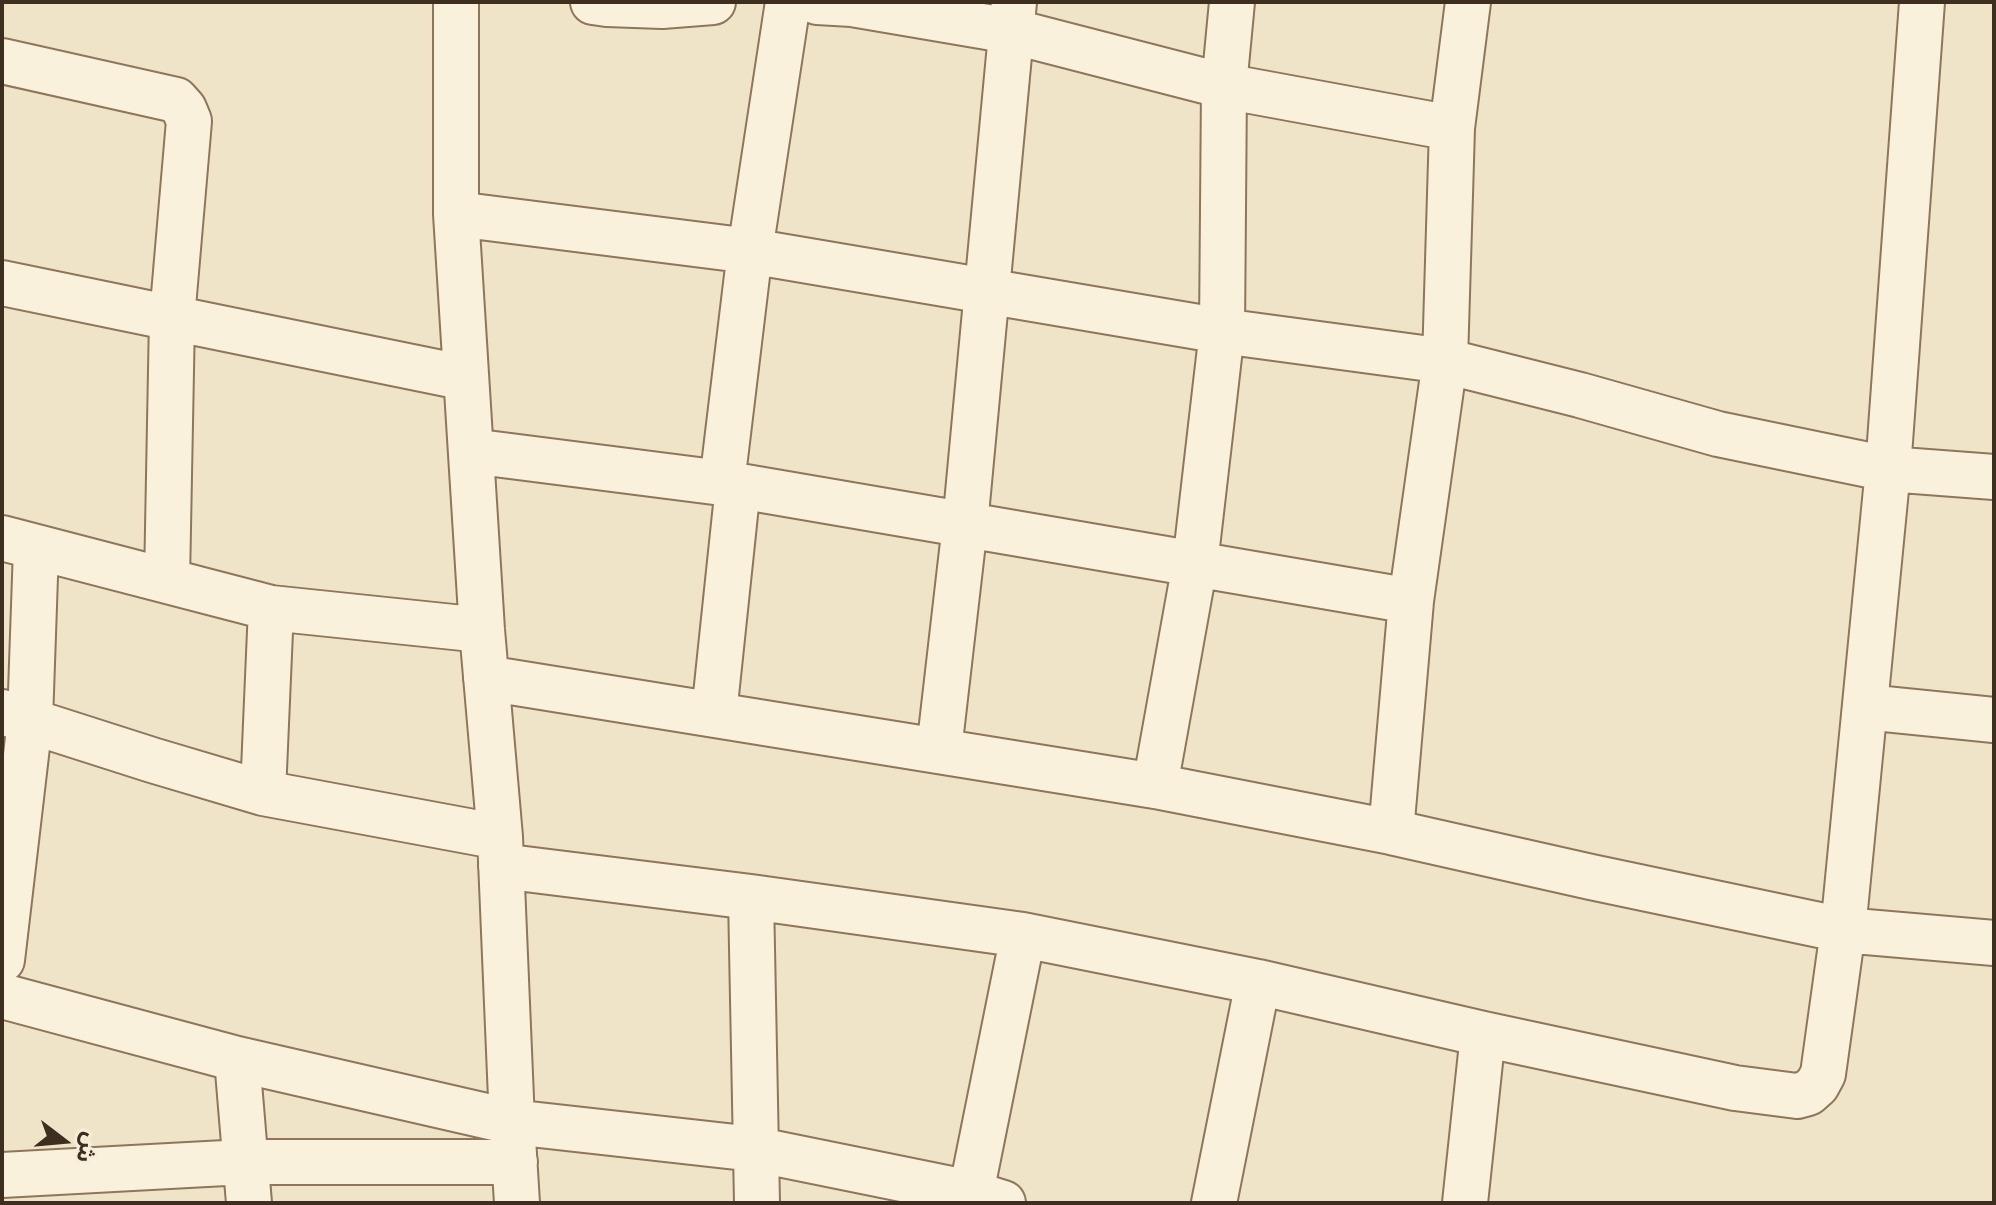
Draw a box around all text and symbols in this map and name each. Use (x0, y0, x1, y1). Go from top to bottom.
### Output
north arrow (24, 1101, 104, 1181)
text: ش (71, 1130, 104, 1166)

